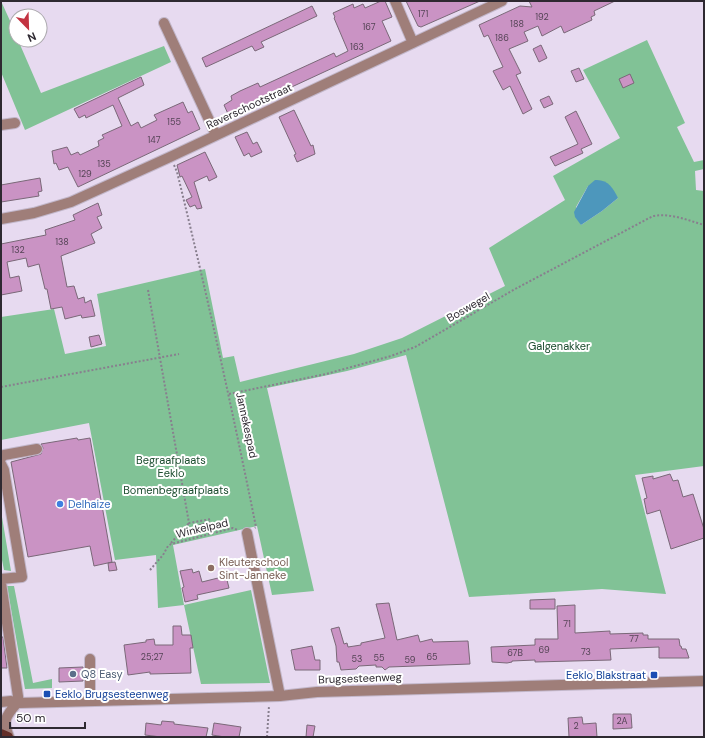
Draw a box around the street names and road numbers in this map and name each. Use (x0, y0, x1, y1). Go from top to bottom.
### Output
street label: Raverschootstraat (204, 80, 294, 132)
street label: Boswegel (444, 289, 492, 325)
street label: Jannekespad (233, 391, 261, 459)
street label: Winkelpad (174, 515, 230, 541)
street label: Brugsesteenweg (318, 670, 402, 686)

